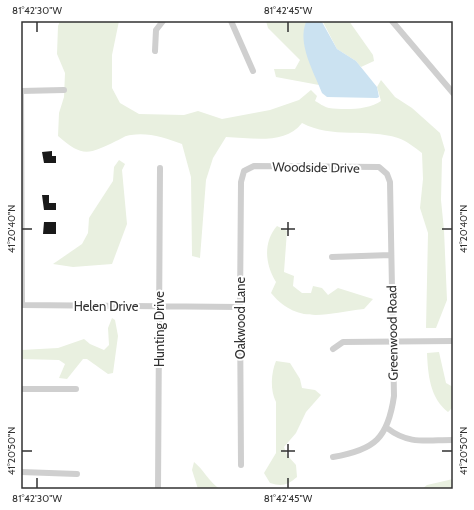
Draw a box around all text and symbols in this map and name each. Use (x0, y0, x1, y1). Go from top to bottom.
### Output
text: 81°42'30"W (12, 4, 62, 17)
text: 81°42'45"W (264, 4, 313, 17)
street label: Woodside Drive (272, 158, 360, 176)
text: 41°20'40"N (5, 205, 18, 253)
text: 41°20'40"N (457, 205, 470, 253)
street label: Oakwood Lane (232, 276, 248, 359)
street label: Greenwood Road (383, 285, 401, 381)
street label: Hunting Drive (151, 291, 167, 367)
street label: Helen Drive (74, 298, 139, 314)
text: 41°20'50"N (5, 427, 18, 475)
text: 41°20'50"N (457, 427, 470, 475)
text: 81°42'30"W (12, 492, 62, 505)
text: 81°42'45"W (264, 492, 313, 505)

